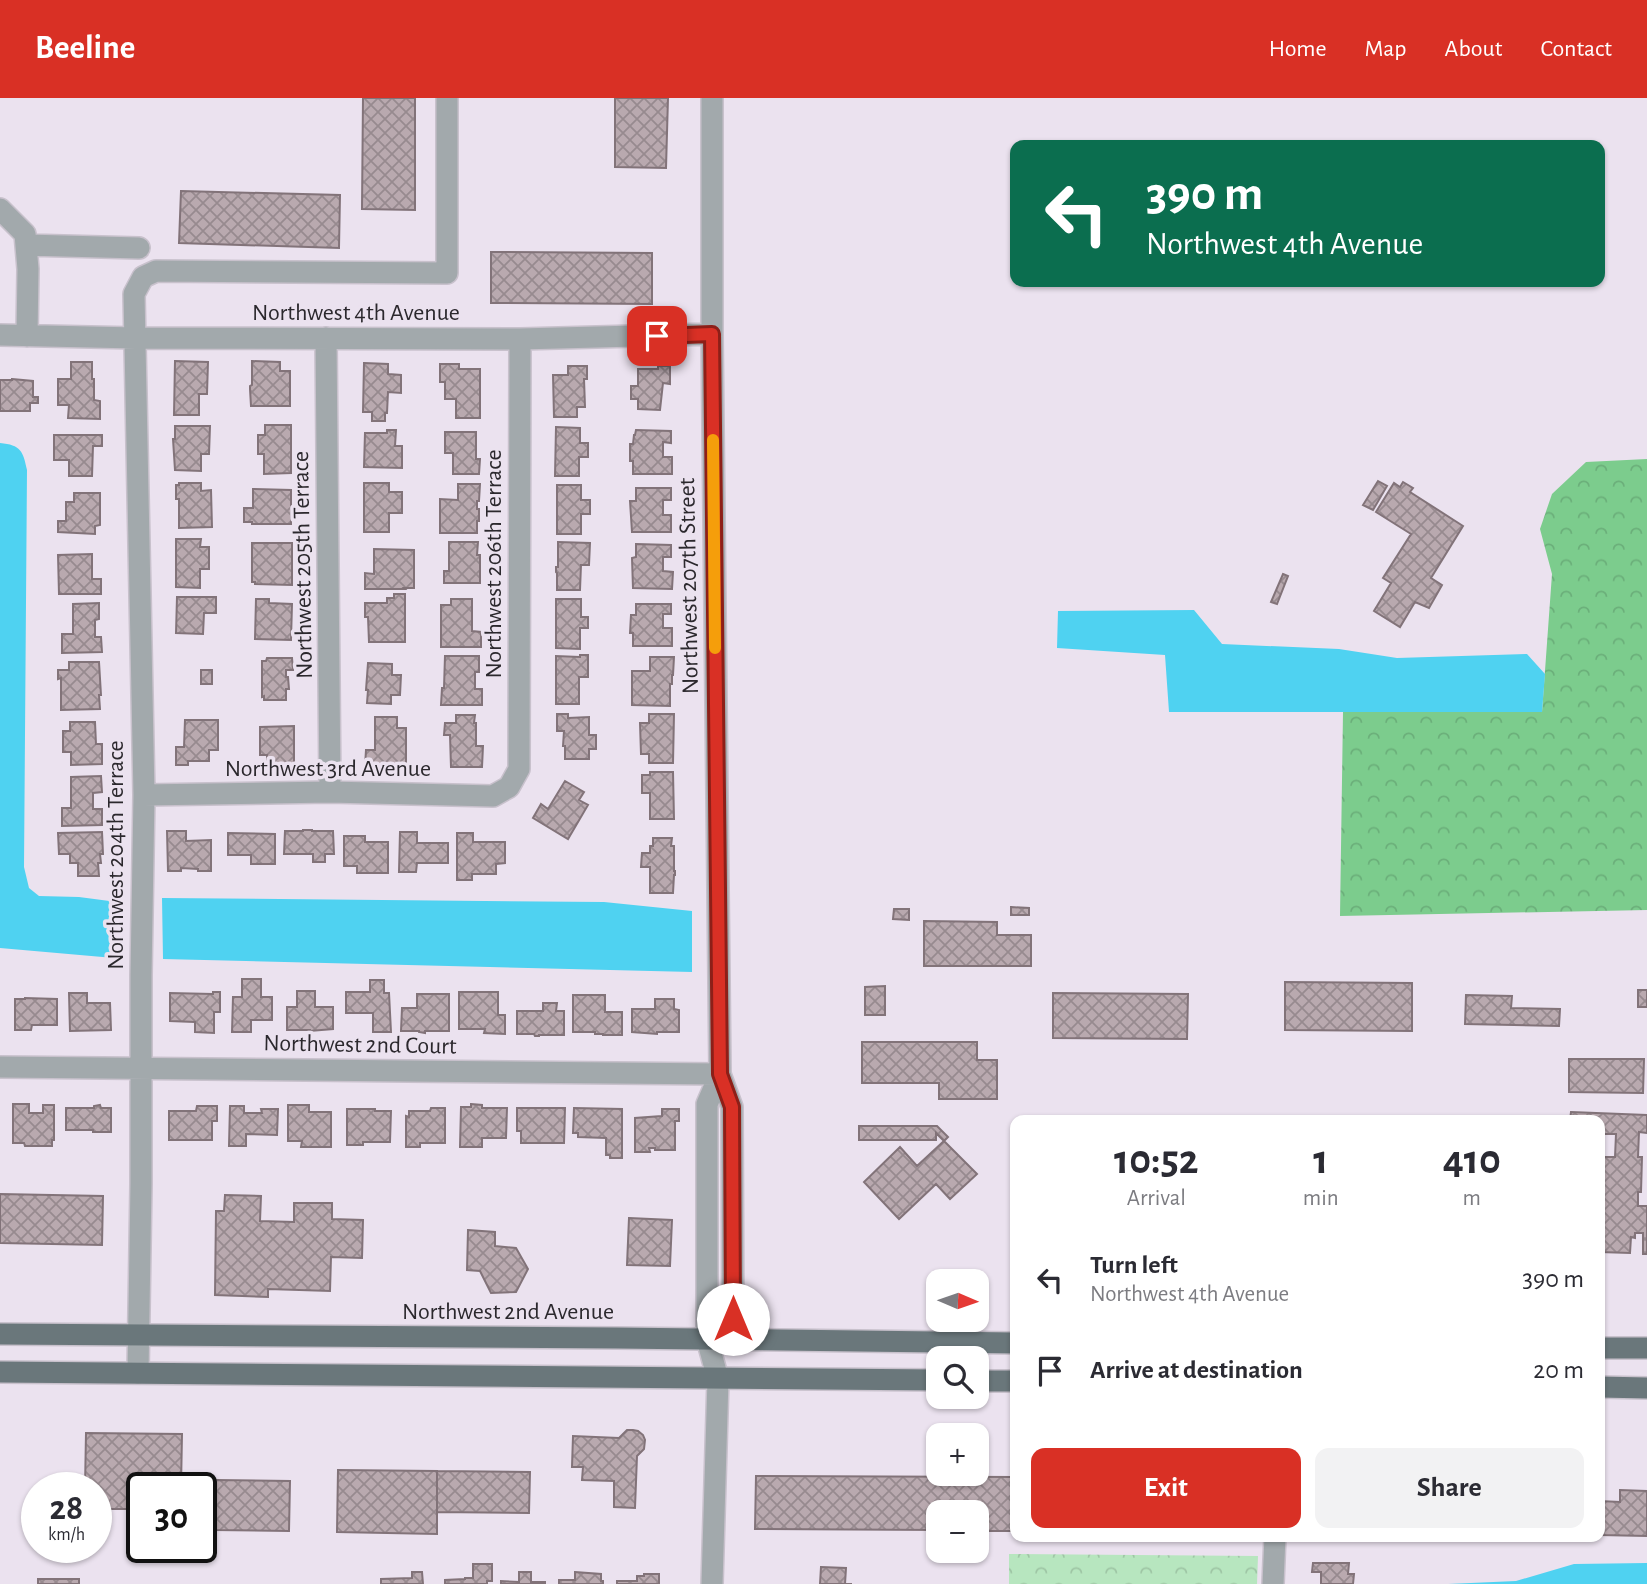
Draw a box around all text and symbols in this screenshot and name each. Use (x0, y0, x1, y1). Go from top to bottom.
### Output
text: Beeline (35, 32, 135, 65)
text: Home (1269, 37, 1327, 61)
text: Map (1365, 37, 1407, 61)
text: About (1445, 37, 1502, 61)
text: Contact (1540, 37, 1612, 61)
icon: left (1031, 168, 1122, 259)
text: 390 m (1146, 170, 1263, 219)
text: Northwest 4th Avenue (1146, 228, 1423, 260)
street label: Northwest 4th Avenue (252, 301, 460, 325)
pin (627, 306, 687, 366)
icon: arrive (638, 317, 676, 355)
street label: Northwest 206th Terrace (482, 449, 506, 679)
street label: Northwest 205th Terrace (289, 451, 317, 679)
street label: Northwest 207th Street (675, 477, 703, 694)
street label: Northwest 204th Terrace (104, 740, 128, 970)
street label: Northwest 3rd Avenue (225, 757, 431, 781)
street label: Northwest 2nd Court (263, 1031, 457, 1059)
text: 10:52 (1114, 1139, 1199, 1181)
text: 1 (1313, 1139, 1328, 1181)
text: 410 (1443, 1139, 1501, 1181)
text: Arrival (1127, 1187, 1186, 1210)
text: min (1303, 1187, 1339, 1210)
text: m (1463, 1187, 1481, 1210)
text: Turn left (1090, 1252, 1178, 1278)
icon: left (1031, 1261, 1069, 1299)
text: 390 m (1522, 1266, 1584, 1292)
north arrow (926, 1269, 989, 1332)
map controls (926, 1269, 989, 1563)
position arrow (696, 1282, 770, 1356)
text: Northwest 4th Avenue (1090, 1283, 1289, 1306)
street label: Northwest 2nd Avenue (402, 1300, 614, 1324)
button: search (926, 1346, 989, 1409)
icon: arrive (1031, 1352, 1069, 1390)
text: Arrive at destination (1090, 1357, 1303, 1383)
text: 20 m (1533, 1357, 1584, 1383)
button: + (926, 1423, 989, 1486)
button: Exit (1031, 1448, 1301, 1528)
button: Share (1315, 1448, 1584, 1528)
speed limit sign: 30 (126, 1472, 217, 1563)
text: 28 (50, 1491, 83, 1526)
button: − (926, 1500, 989, 1563)
text: km/h (48, 1526, 85, 1544)

